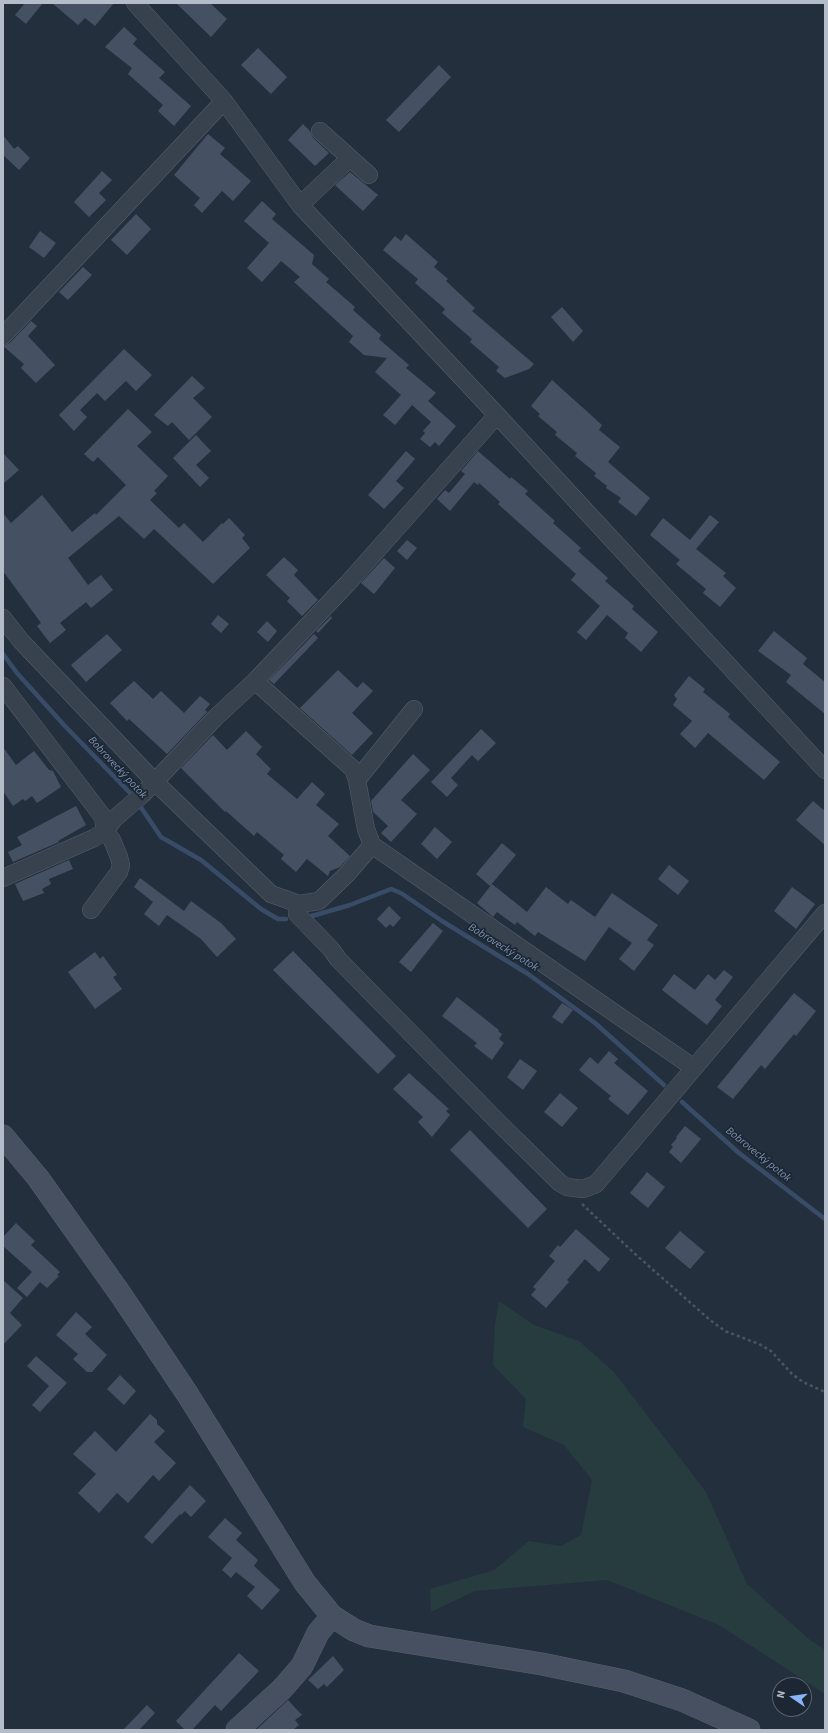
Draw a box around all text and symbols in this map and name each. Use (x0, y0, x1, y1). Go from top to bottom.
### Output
water label: Bobrovecký potok (85, 734, 149, 802)
water label: Bobrovecký potok (466, 921, 540, 975)
water label: Bobrovecký potok (723, 1125, 793, 1185)
north arrow (772, 1677, 812, 1717)
text: N (773, 1689, 789, 1700)

